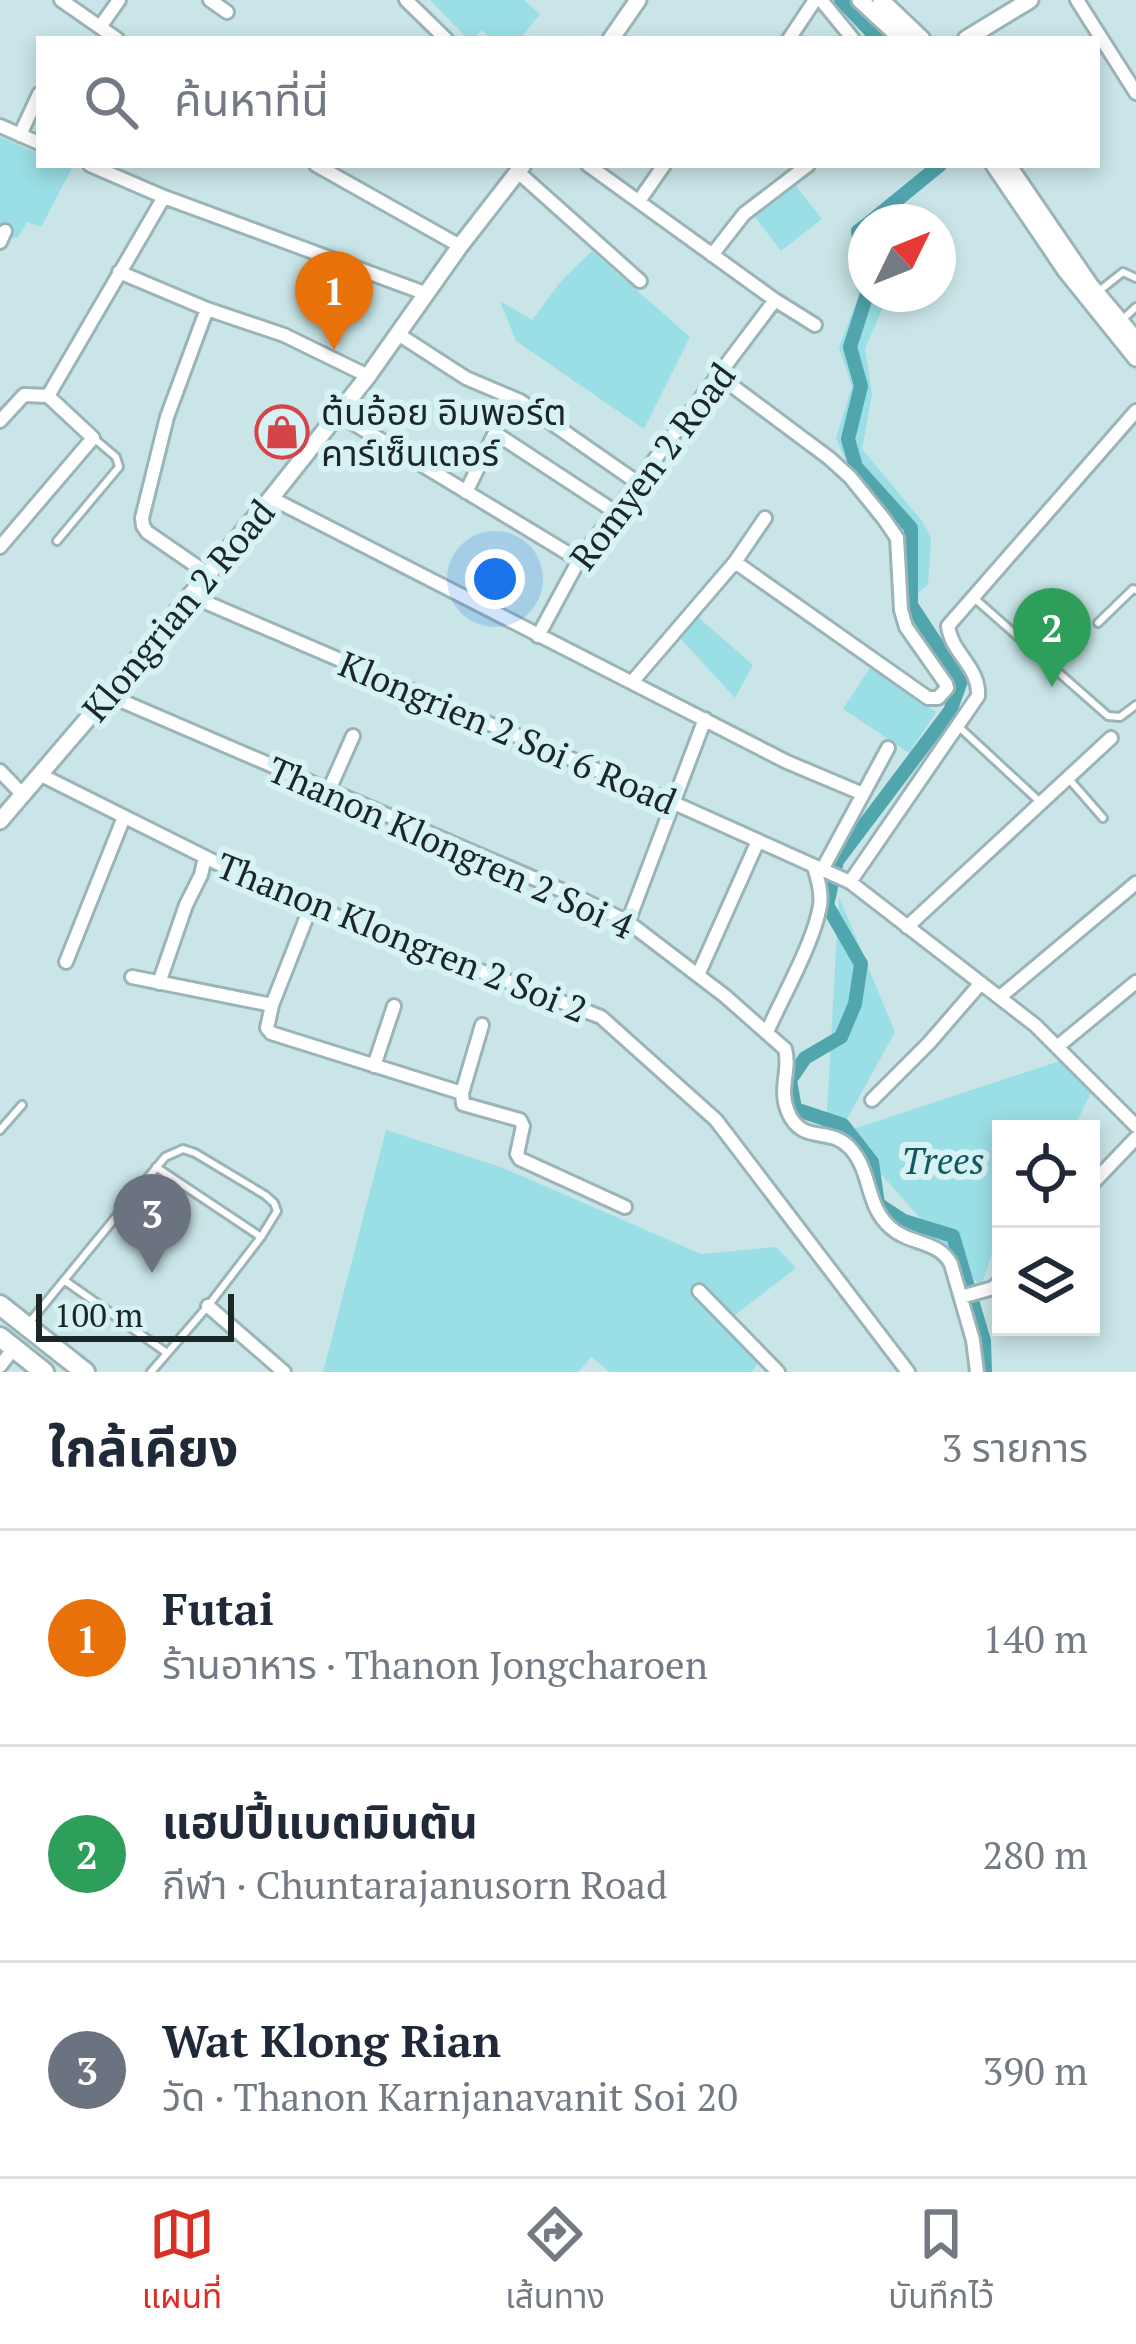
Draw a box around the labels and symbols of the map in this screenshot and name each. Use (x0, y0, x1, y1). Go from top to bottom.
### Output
north arrow (848, 204, 956, 312)
pin: 1 (295, 251, 373, 350)
street label: Romyen 2 Road (559, 353, 745, 579)
place label: ต้นอ้อย อิมพอร์ต คาร์เซ็นเตอร์ (321, 388, 566, 476)
shop icon: ต้นอ้อย อิมพอร์ต คาร์เซ็นเตอร์ (254, 404, 310, 460)
street label: Klongrian 2 Road (71, 489, 285, 731)
your location (465, 549, 525, 609)
pin: 2 (1013, 588, 1091, 687)
street label: Klongrien 2 Soi 6 Road (332, 640, 684, 824)
street label: Thanon Klongren 2 Soi 4 (261, 745, 642, 949)
street label: Thanon Klongren 2 Soi 2 (210, 841, 594, 1033)
park label: Trees (902, 1137, 984, 1184)
pin: 3 (113, 1174, 191, 1273)
scale bar (36, 1288, 234, 1341)

